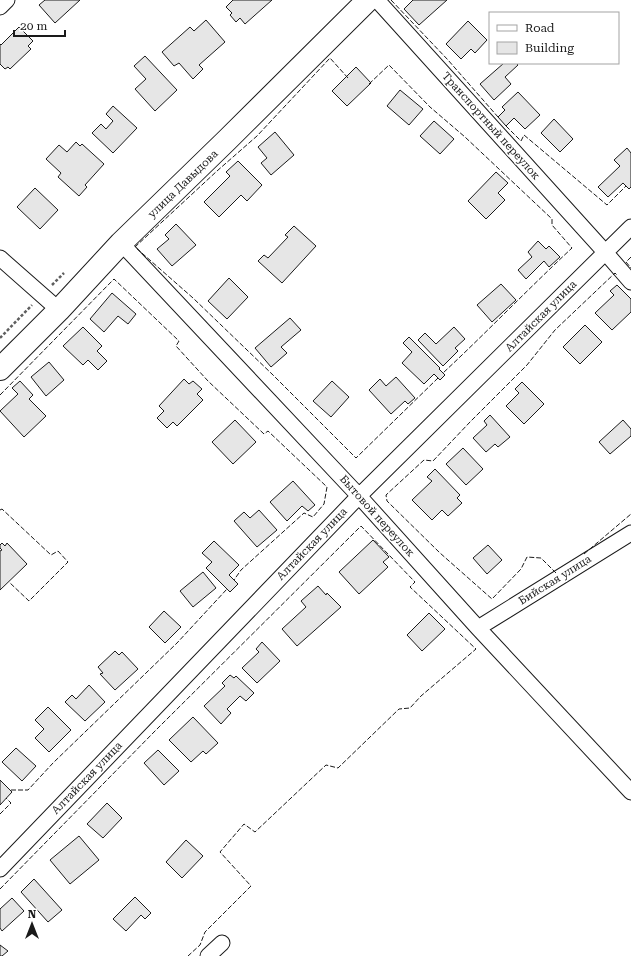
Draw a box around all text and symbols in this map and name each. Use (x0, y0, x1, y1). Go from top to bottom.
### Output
scale bar (14, 12, 65, 38)
legend (489, 12, 619, 64)
text: 20 m (20, 19, 47, 33)
text: Road (525, 21, 555, 35)
text: Building (525, 41, 574, 55)
street label: Транспортный переулок (439, 70, 543, 182)
street label: улица Давыдова (145, 147, 221, 221)
street label: Алтайская улица (503, 278, 579, 354)
street label: Бытовой переулок (337, 473, 417, 559)
street label: Алтайская улица (274, 505, 350, 583)
street label: Бийская улица (516, 552, 594, 608)
street label: Алтайская улица (49, 739, 125, 817)
north arrow (12, 904, 52, 944)
text: N (28, 908, 37, 921)

